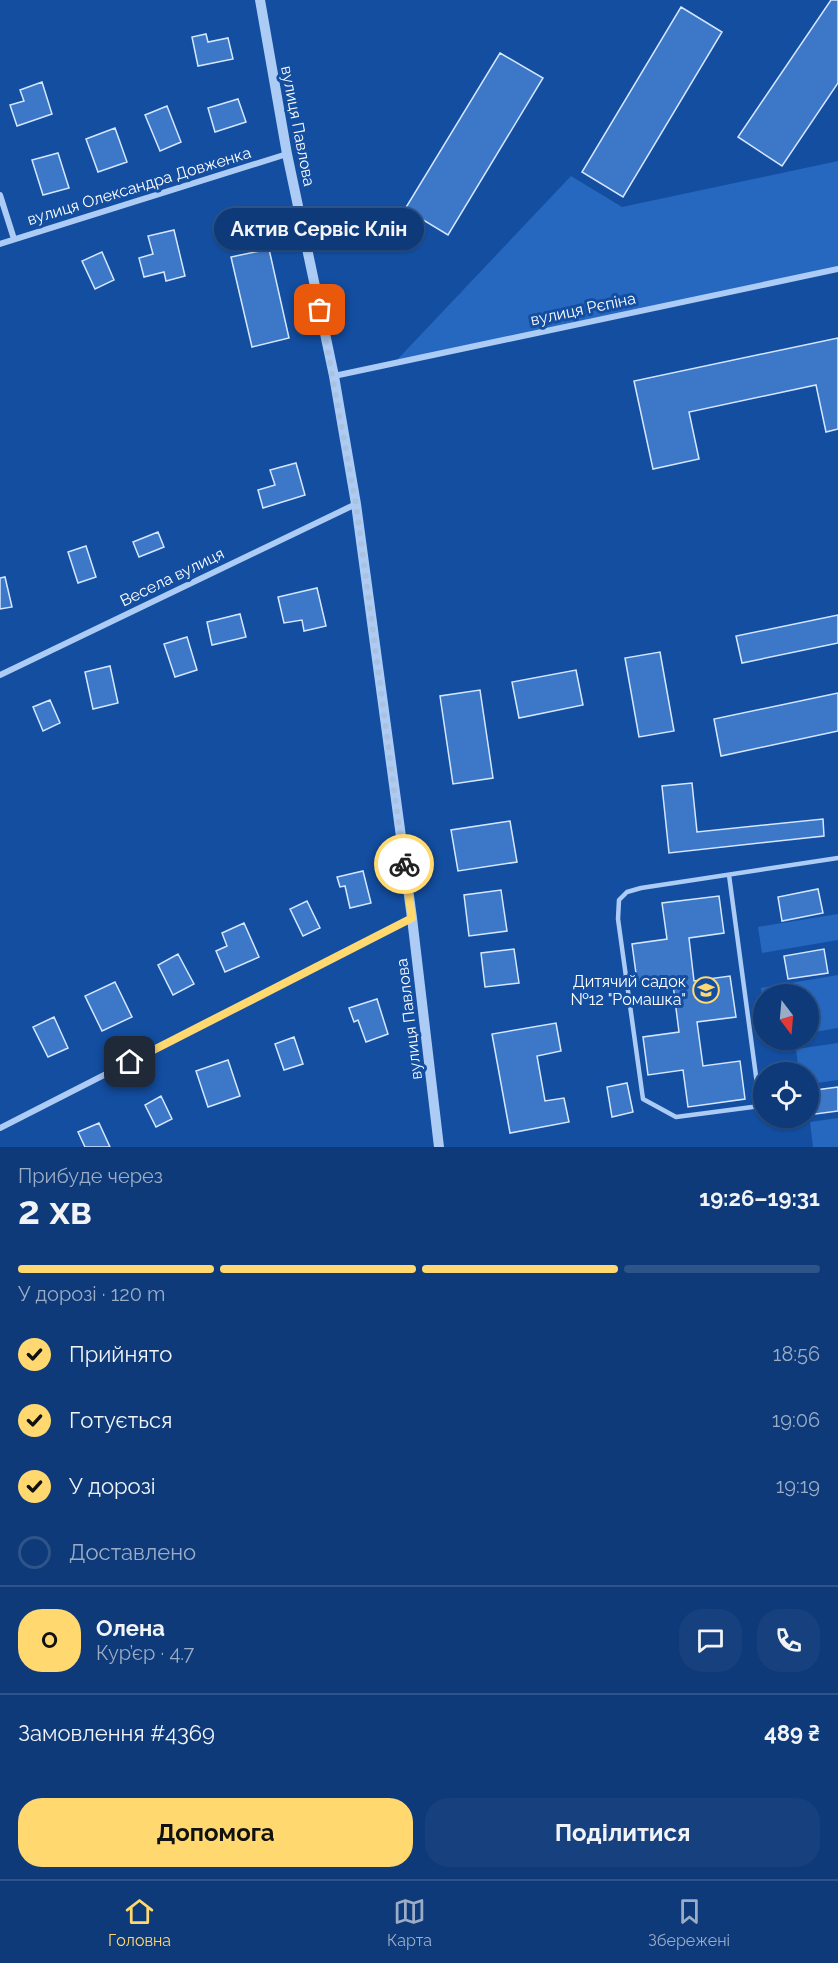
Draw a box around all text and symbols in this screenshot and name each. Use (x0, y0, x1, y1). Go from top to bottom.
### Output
street label: вулиця Павлова (277, 64, 319, 188)
street label: вулиця Олександра Довженка (25, 143, 253, 229)
callout: Актив Сервiс Клiн (215, 208, 425, 250)
text: Актив Сервiс Клiн (231, 217, 407, 241)
pin (294, 284, 345, 335)
street label: вулиця Рєпіна (529, 289, 637, 329)
icon: bag (303, 293, 336, 326)
street label: Весела вулиця (117, 544, 227, 610)
courier (374, 834, 434, 894)
icon: bike (388, 848, 421, 881)
street label: вулиця Павлова (392, 957, 426, 1081)
place label: Дитячий садок №12 "Ромашка" (571, 972, 686, 1009)
school or university icon: Дитячий садок №12 "Ромашка" (691, 975, 721, 1005)
north arrow (753, 984, 819, 1050)
map controls (753, 984, 819, 1128)
pin (104, 1036, 155, 1087)
icon: home (113, 1045, 146, 1078)
button: locate (753, 1062, 819, 1128)
text: Прибуде через (18, 1164, 163, 1188)
text: 19:26–19:31 (699, 1185, 820, 1211)
text: 2 хв (18, 1187, 92, 1233)
text: У дорозі · 120 m (18, 1282, 165, 1306)
icon: check (18, 1338, 51, 1371)
text: Прийнято (69, 1341, 172, 1367)
text: 18:56 (773, 1342, 820, 1366)
icon: check (18, 1404, 51, 1437)
text: Готується (69, 1407, 172, 1433)
text: 19:06 (772, 1408, 820, 1432)
icon: check (18, 1470, 51, 1503)
text: У дорозі (69, 1473, 156, 1499)
text: 19:19 (776, 1474, 820, 1498)
text: Доставлено (69, 1539, 196, 1565)
button: chat (679, 1609, 742, 1672)
button: phone (757, 1609, 820, 1672)
text: Олена (96, 1615, 165, 1641)
text: О (41, 1627, 58, 1653)
text: Кур’єр · 4.7 (96, 1641, 194, 1665)
text: Замовлення #4369 (18, 1720, 215, 1746)
text: 489 ₴ (764, 1720, 820, 1746)
button: Допомога (18, 1798, 413, 1867)
button: Поділитися (425, 1798, 820, 1867)
tab: Головна (108, 1895, 171, 1950)
tab: Карта (387, 1895, 432, 1950)
tab: Збережені (648, 1895, 730, 1950)

